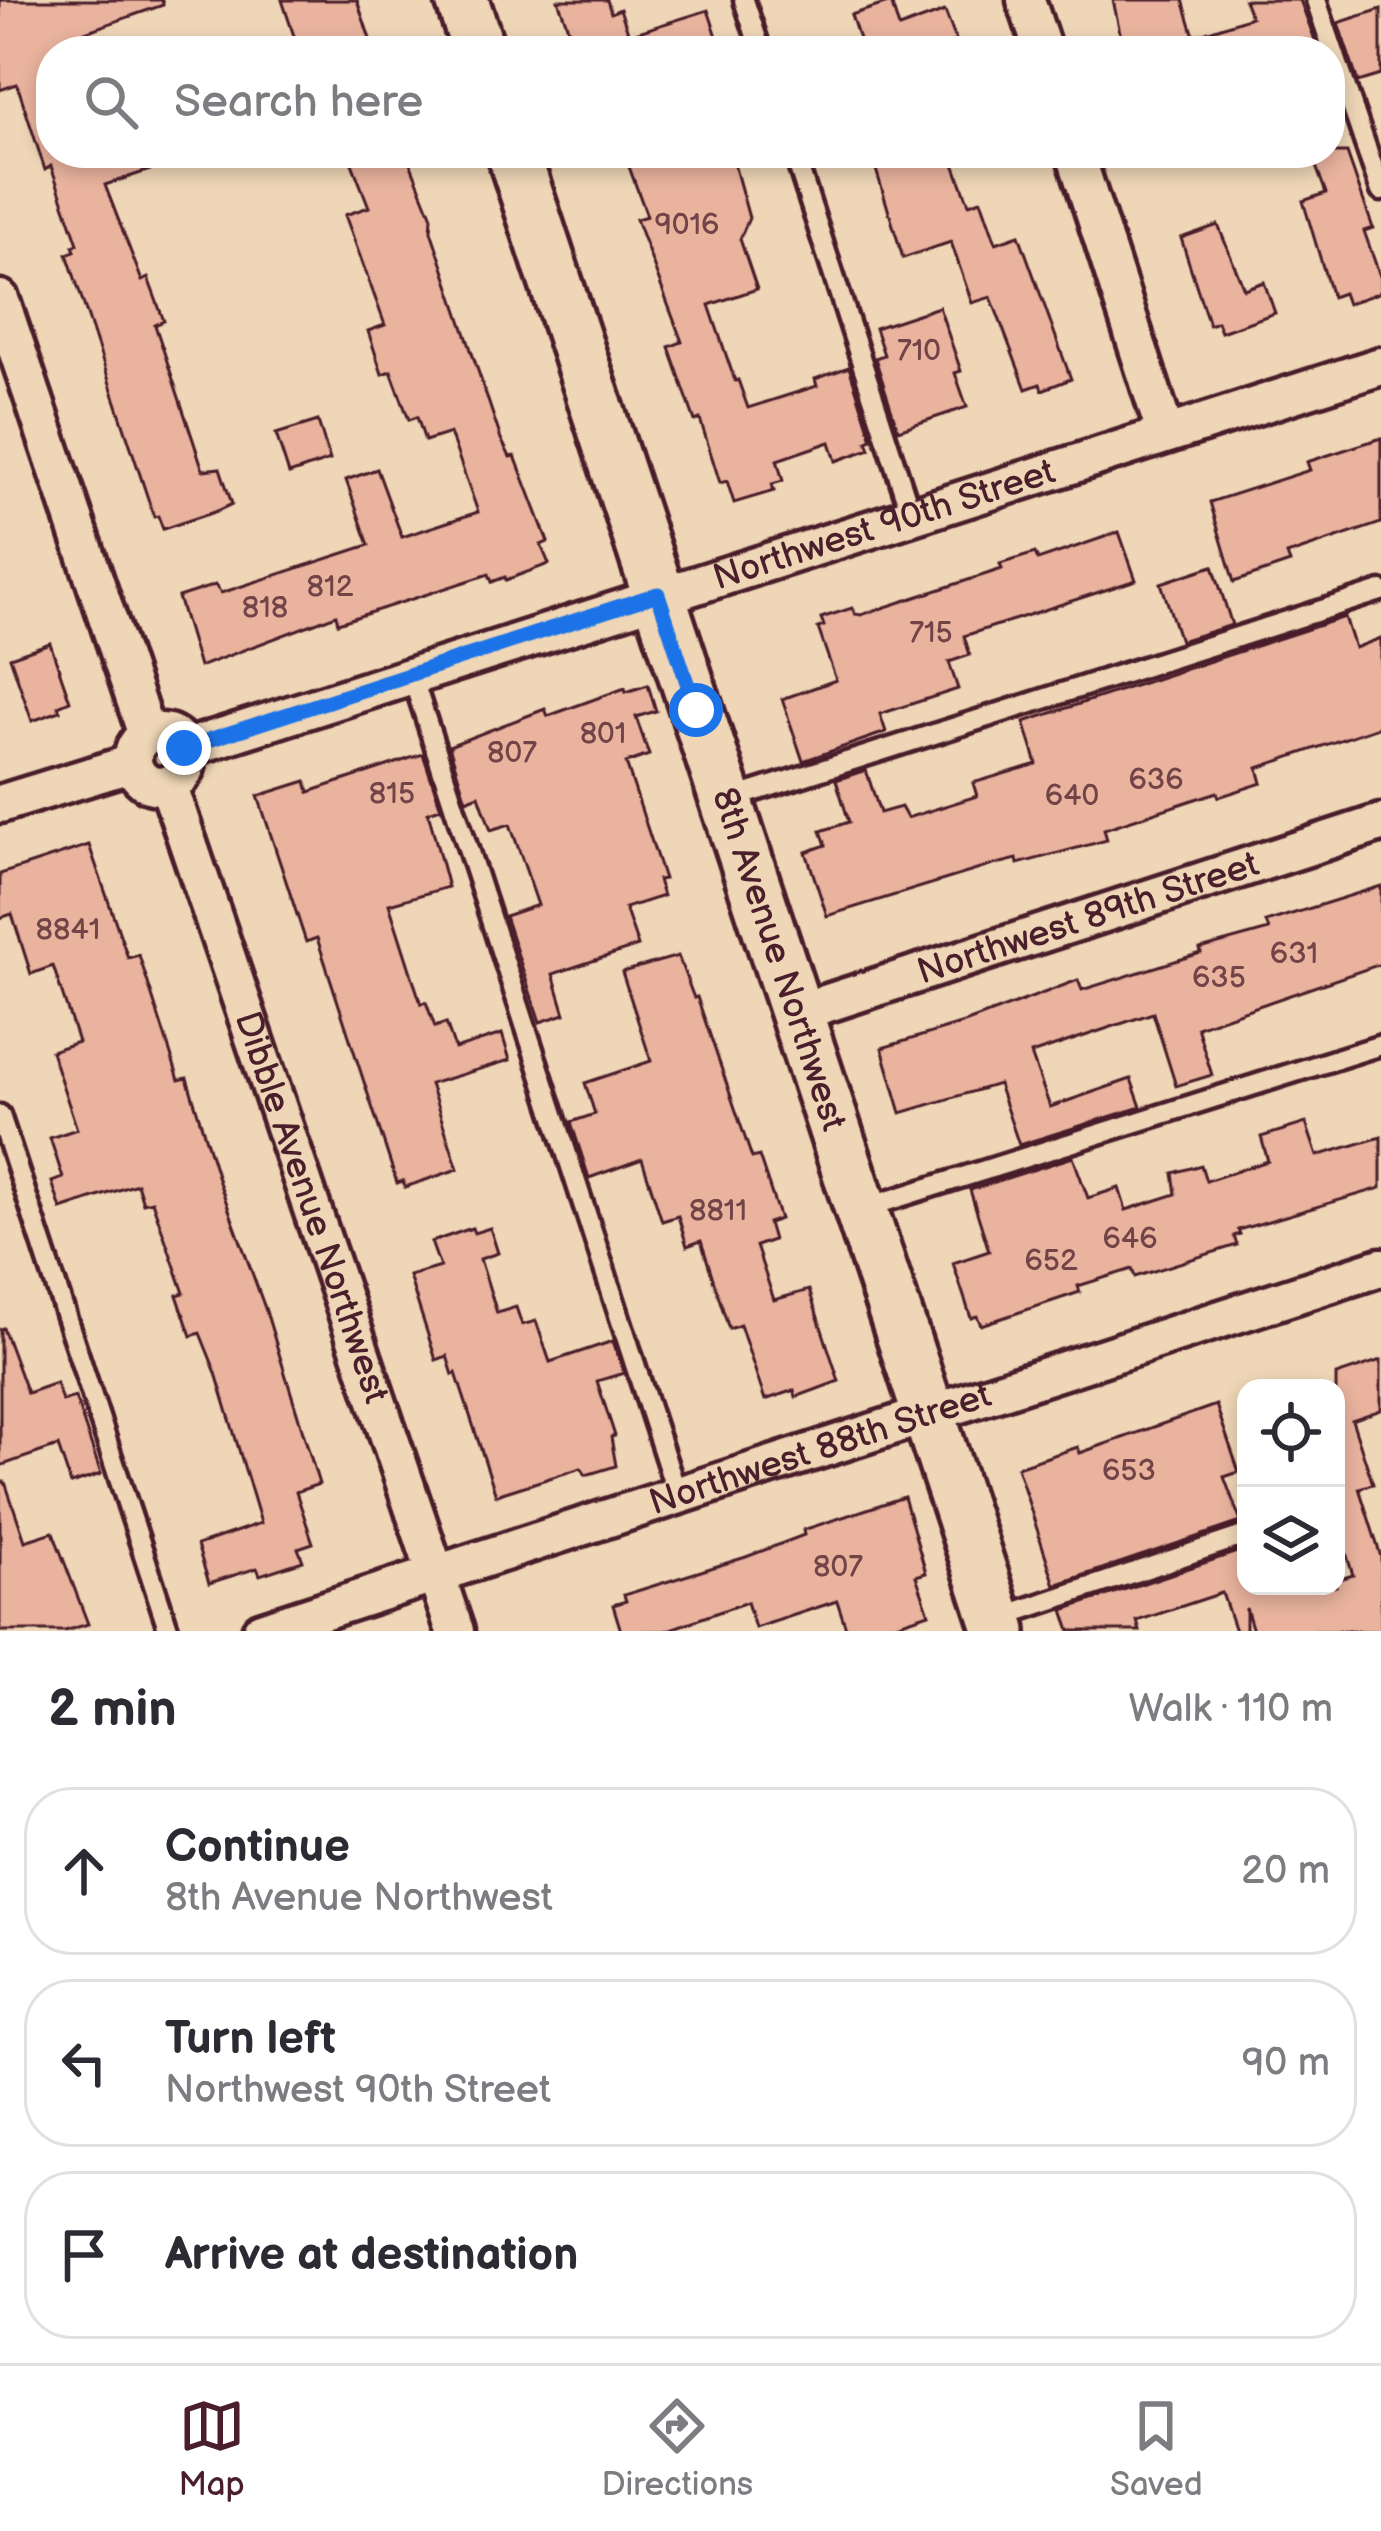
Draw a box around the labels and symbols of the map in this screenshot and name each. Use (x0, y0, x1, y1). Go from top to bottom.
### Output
house number: 9016 (655, 207, 719, 243)
house number: 710 (897, 333, 941, 369)
street label: Northwest 90th Street (708, 450, 1060, 600)
house number: 812 (307, 569, 354, 605)
house number: 818 (242, 590, 288, 626)
house number: 715 (909, 615, 953, 651)
route start (669, 683, 723, 737)
house number: 801 (580, 716, 626, 752)
route end (157, 721, 211, 775)
house number: 807 (487, 735, 537, 771)
house number: 636 (1128, 762, 1184, 798)
house number: 815 (369, 776, 415, 812)
house number: 640 (1045, 778, 1099, 814)
street label: 8th Avenue Northwest (702, 783, 855, 1136)
street label: Northwest 89th Street (912, 843, 1264, 994)
house number: 8841 (36, 912, 100, 948)
house number: 631 (1270, 936, 1318, 972)
house number: 635 (1192, 960, 1246, 996)
street label: Dibble Avenue Northwest (225, 1006, 398, 1409)
house number: 8811 (689, 1193, 747, 1229)
house number: 646 (1103, 1221, 1157, 1257)
house number: 652 (1024, 1243, 1078, 1279)
street label: Northwest 88th Street (644, 1374, 996, 1525)
house number: 653 (1102, 1453, 1156, 1489)
house number: 807 (813, 1549, 863, 1585)

